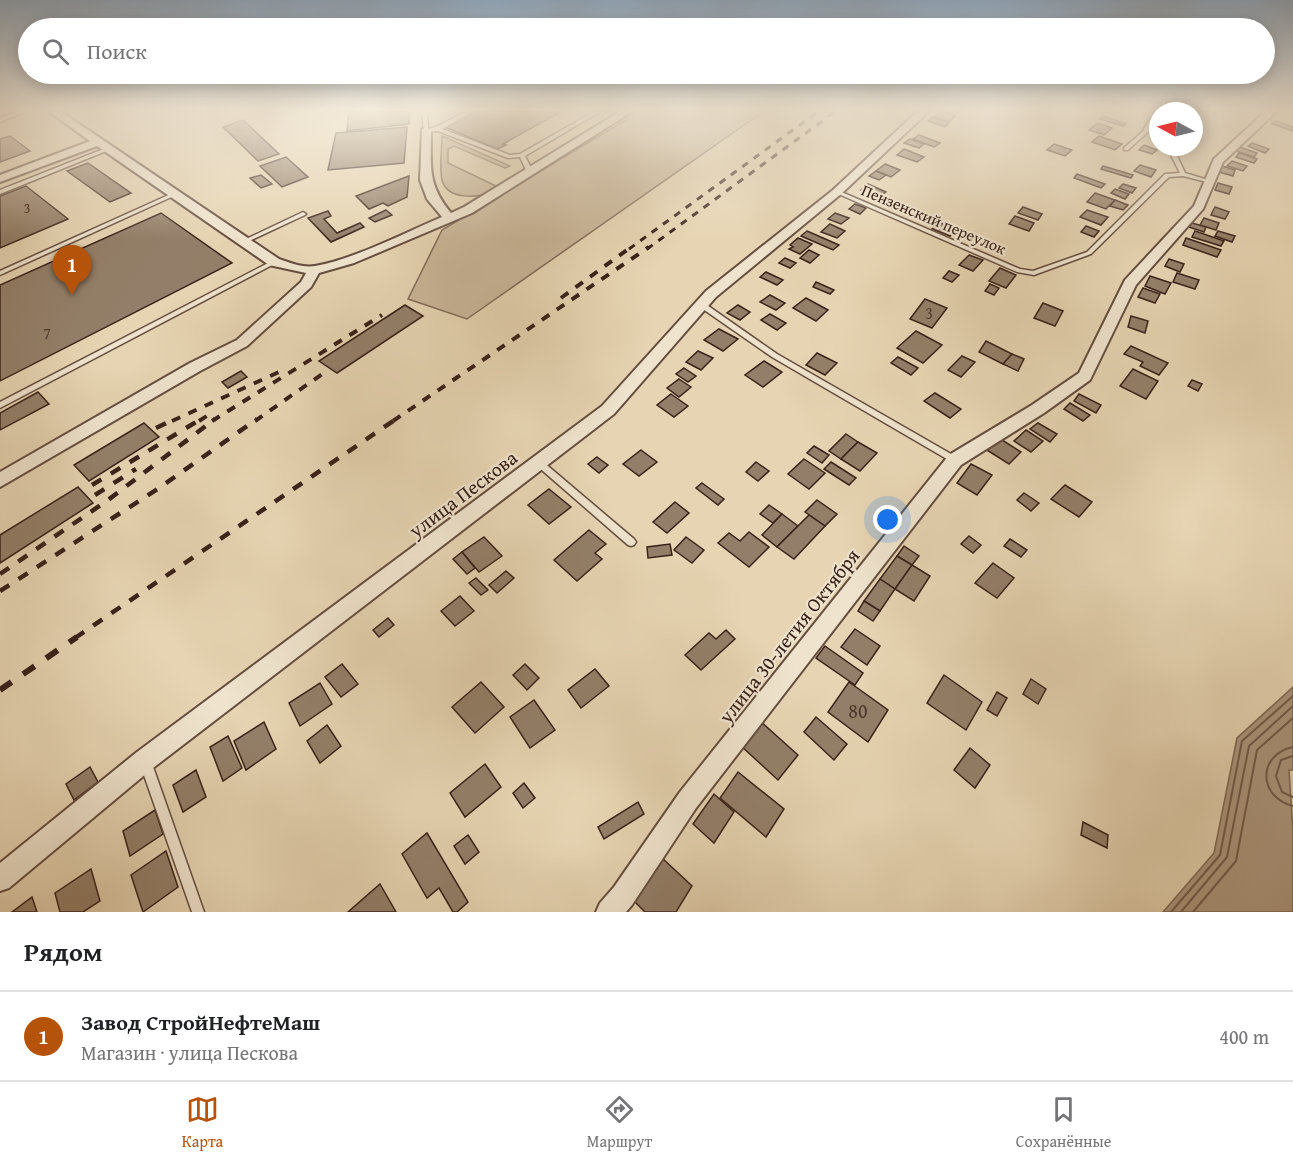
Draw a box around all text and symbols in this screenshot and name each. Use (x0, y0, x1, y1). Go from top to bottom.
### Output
search box (18, 18, 1275, 84)
icon: search (39, 35, 72, 68)
text: Поиск (87, 35, 147, 67)
north arrow (1149, 102, 1203, 156)
street label: Пензенский переулок (858, 178, 1011, 261)
house number: 3 (24, 198, 30, 218)
pin: 1 (52, 246, 92, 295)
house number: 3 (925, 301, 933, 325)
house number: 7 (43, 321, 51, 345)
street label: улица Пескова (401, 443, 524, 545)
your location (873, 505, 902, 534)
street label: улица 30-летия Октября (711, 542, 866, 730)
house number: 80 (848, 696, 868, 725)
text: Рядом (24, 932, 102, 971)
text: Завод СтройНефтеМаш (81, 1006, 320, 1038)
text: 1 (38, 1022, 49, 1051)
text: 400 m (1219, 1022, 1269, 1051)
text: Магазин · улица Пескова (81, 1038, 298, 1067)
tab: Карта (182, 1093, 223, 1153)
tab: Маршрут (587, 1093, 652, 1153)
tab: Сохранённые (1016, 1093, 1111, 1153)

